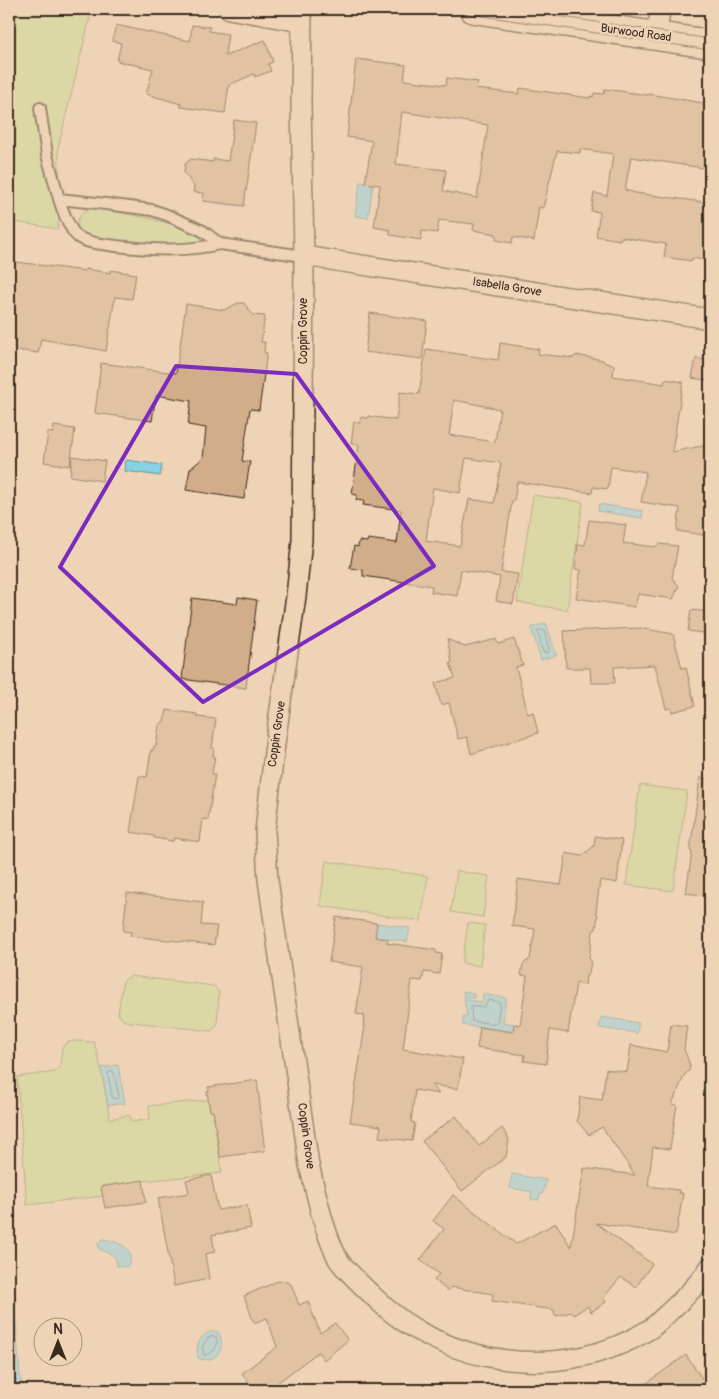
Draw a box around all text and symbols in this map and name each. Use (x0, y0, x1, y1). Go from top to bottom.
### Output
street label: Burwood Road (600, 21, 673, 45)
street label: Isabella Grove (471, 274, 543, 300)
street label: Coppin Grove (296, 298, 311, 364)
street label: Coppin Grove (265, 700, 289, 768)
street label: Coppin Grove (294, 1102, 318, 1170)
north arrow (32, 1316, 82, 1366)
text: N (53, 1321, 63, 1338)

